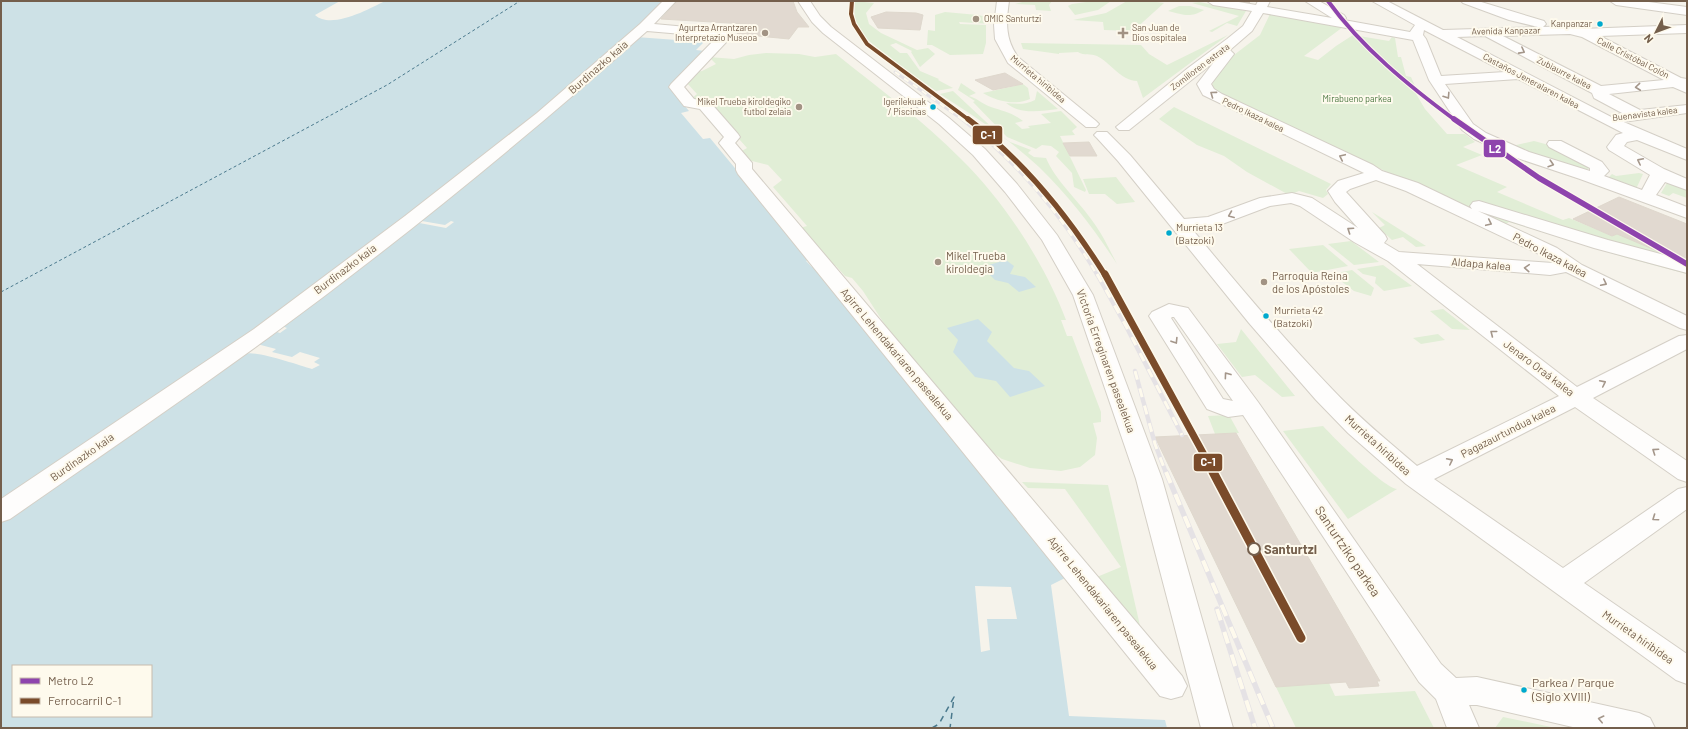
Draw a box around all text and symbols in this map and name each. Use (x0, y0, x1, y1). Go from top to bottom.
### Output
north arrow (1636, 12, 1676, 52)
place label: OMIC Santurtzi (984, 13, 1041, 24)
marker: OMIC Santurtzi (971, 14, 981, 24)
place label: Kanpanzar (1551, 18, 1593, 29)
marker: Kanpanzar (1595, 19, 1605, 29)
place label: Agurtza Arrantzaren Interpretazio Museoa (675, 22, 757, 43)
place label: San Juan de Dios ospitalea (1132, 22, 1187, 43)
street label: Avenida Kanpazar (1471, 24, 1541, 37)
marker: San Juan de Dios ospitalea (1117, 27, 1129, 39)
marker: Agurtza Arrantzaren Interpretazio Museoa (760, 28, 770, 38)
text: N (1641, 32, 1655, 46)
street label: Calle Cristóbal Colón (1595, 35, 1671, 81)
street label: Burdinazko kaia (565, 37, 630, 96)
street label: Zomilloren estrata (1168, 41, 1231, 92)
one-way arrow (1518, 46, 1525, 54)
street label: Castaños Jeneralaren kalea (1481, 51, 1581, 111)
street label: Murrieta hiribidea (1008, 52, 1068, 105)
street label: Zubiaurre kalea (1535, 54, 1593, 91)
one-way arrow (1635, 82, 1641, 91)
one-way arrow (1210, 92, 1217, 99)
one-way arrow (1442, 92, 1449, 99)
park label: Mirabueno parkea (1322, 93, 1392, 104)
street label: Pedro Ikaza kalea (1221, 95, 1286, 134)
place label: Mikel Trueba kiroldegiko futbol zelaia (697, 96, 791, 117)
place label: Igerilekuak / Piscinas (883, 96, 926, 117)
marker: Mikel Trueba kiroldegiko futbol zelaia (794, 102, 804, 112)
marker: Igerilekuak / Piscinas (928, 102, 938, 112)
street label: Buenavista kalea (1612, 104, 1678, 123)
line badge: C-1 (972, 125, 1003, 145)
text: C-1 (980, 128, 996, 141)
line badge: L2 (1483, 139, 1506, 158)
text: L2 (1489, 142, 1501, 155)
one-way arrow (1338, 154, 1346, 162)
one-way arrow (1548, 159, 1555, 168)
one-way arrow (1637, 159, 1645, 166)
one-way arrow (1227, 210, 1234, 218)
one-way arrow (1485, 218, 1492, 226)
place label: Murrieta 13 (Batzoki) (1175, 221, 1223, 246)
marker: Murrieta 13 (Batzoki) (1164, 228, 1174, 238)
one-way arrow (1347, 228, 1354, 235)
street label: Pedro Ikaza kalea (1511, 230, 1589, 280)
street label: Burdinazko kaia (311, 241, 378, 296)
place label: Mikel Trueba kiroldegia (946, 249, 1006, 275)
street label: Aldapa kalea (1451, 254, 1511, 273)
marker: Mikel Trueba kiroldegia (933, 257, 943, 267)
one-way arrow (1524, 264, 1530, 272)
place label: Parroquia Reina de los Apóstoles (1272, 269, 1349, 295)
marker: Parroquia Reina de los Apóstoles (1259, 277, 1269, 287)
one-way arrow (1600, 278, 1607, 286)
street label: Agirre Lehendakariaren pasealekua (839, 285, 956, 422)
street label: Victoria Erreginaren pasealekua (1074, 287, 1139, 434)
place label: Murrieta 42 (Batzoki) (1273, 304, 1323, 329)
marker: Murrieta 42 (Batzoki) (1261, 311, 1271, 321)
one-way arrow (1491, 331, 1498, 338)
one-way arrow (1170, 337, 1178, 344)
street label: Jenaro Oraá kalea (1501, 337, 1577, 398)
one-way arrow (1224, 373, 1231, 380)
one-way arrow (1599, 380, 1607, 388)
street label: Pagazaurtundua kalea (1458, 401, 1557, 460)
street label: Murrieta hiribidea (1343, 412, 1414, 478)
street label: Burdinazko kaia (47, 430, 116, 483)
one-way arrow (1652, 448, 1659, 455)
line badge: C-1 (1193, 453, 1223, 472)
text: C-1 (1200, 455, 1216, 468)
one-way arrow (1446, 458, 1453, 465)
street label: Santurtziko parkea (1312, 503, 1384, 599)
one-way arrow (1652, 513, 1659, 521)
street label: Agirre Lehendakariaren pasealekua (1046, 533, 1161, 672)
place label: Santurtzi (1264, 541, 1317, 557)
marker: Santurtzi (1247, 542, 1261, 556)
street label: Murrieta hiribidea (1600, 607, 1676, 666)
legend (12, 665, 152, 717)
text: Metro L2 (48, 673, 94, 687)
place label: Parkea / Parque (Siglo XVIII) (1531, 675, 1614, 703)
marker: Parkea / Parque (Siglo XVIII) (1519, 685, 1529, 695)
text: Ferrocarril C-1 (48, 693, 121, 707)
one-way arrow (1598, 716, 1604, 724)

